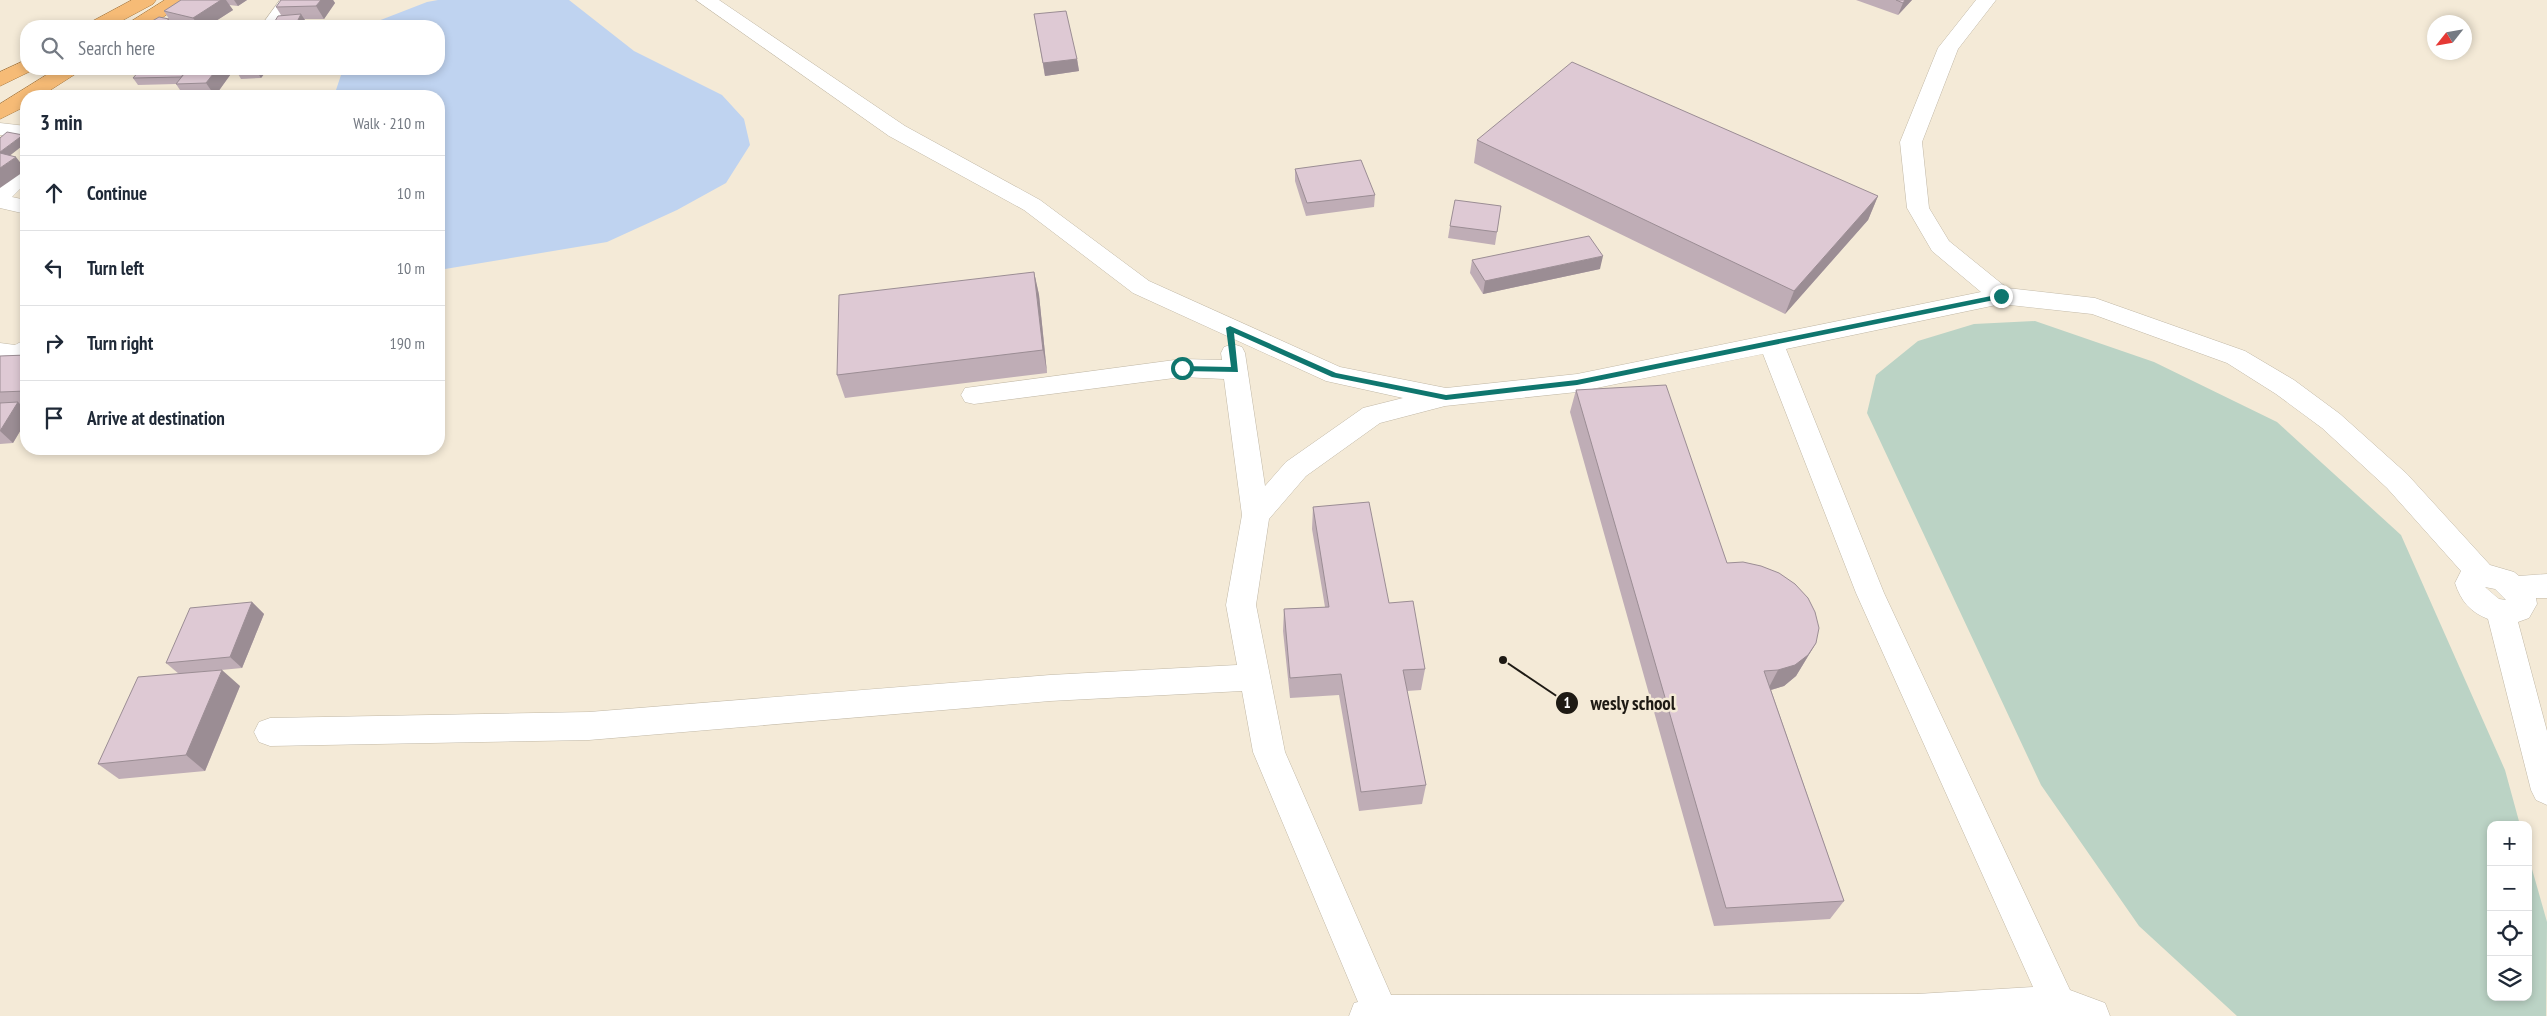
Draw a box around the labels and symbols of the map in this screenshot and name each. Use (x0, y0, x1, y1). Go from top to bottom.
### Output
north arrow (2427, 15, 2472, 60)
route end (1990, 285, 2013, 308)
route start (1171, 357, 1194, 380)
callout: wesly school (1555, 686, 1685, 720)
text: wesly school (1590, 691, 1676, 715)
text: 1 (1563, 693, 1571, 712)

